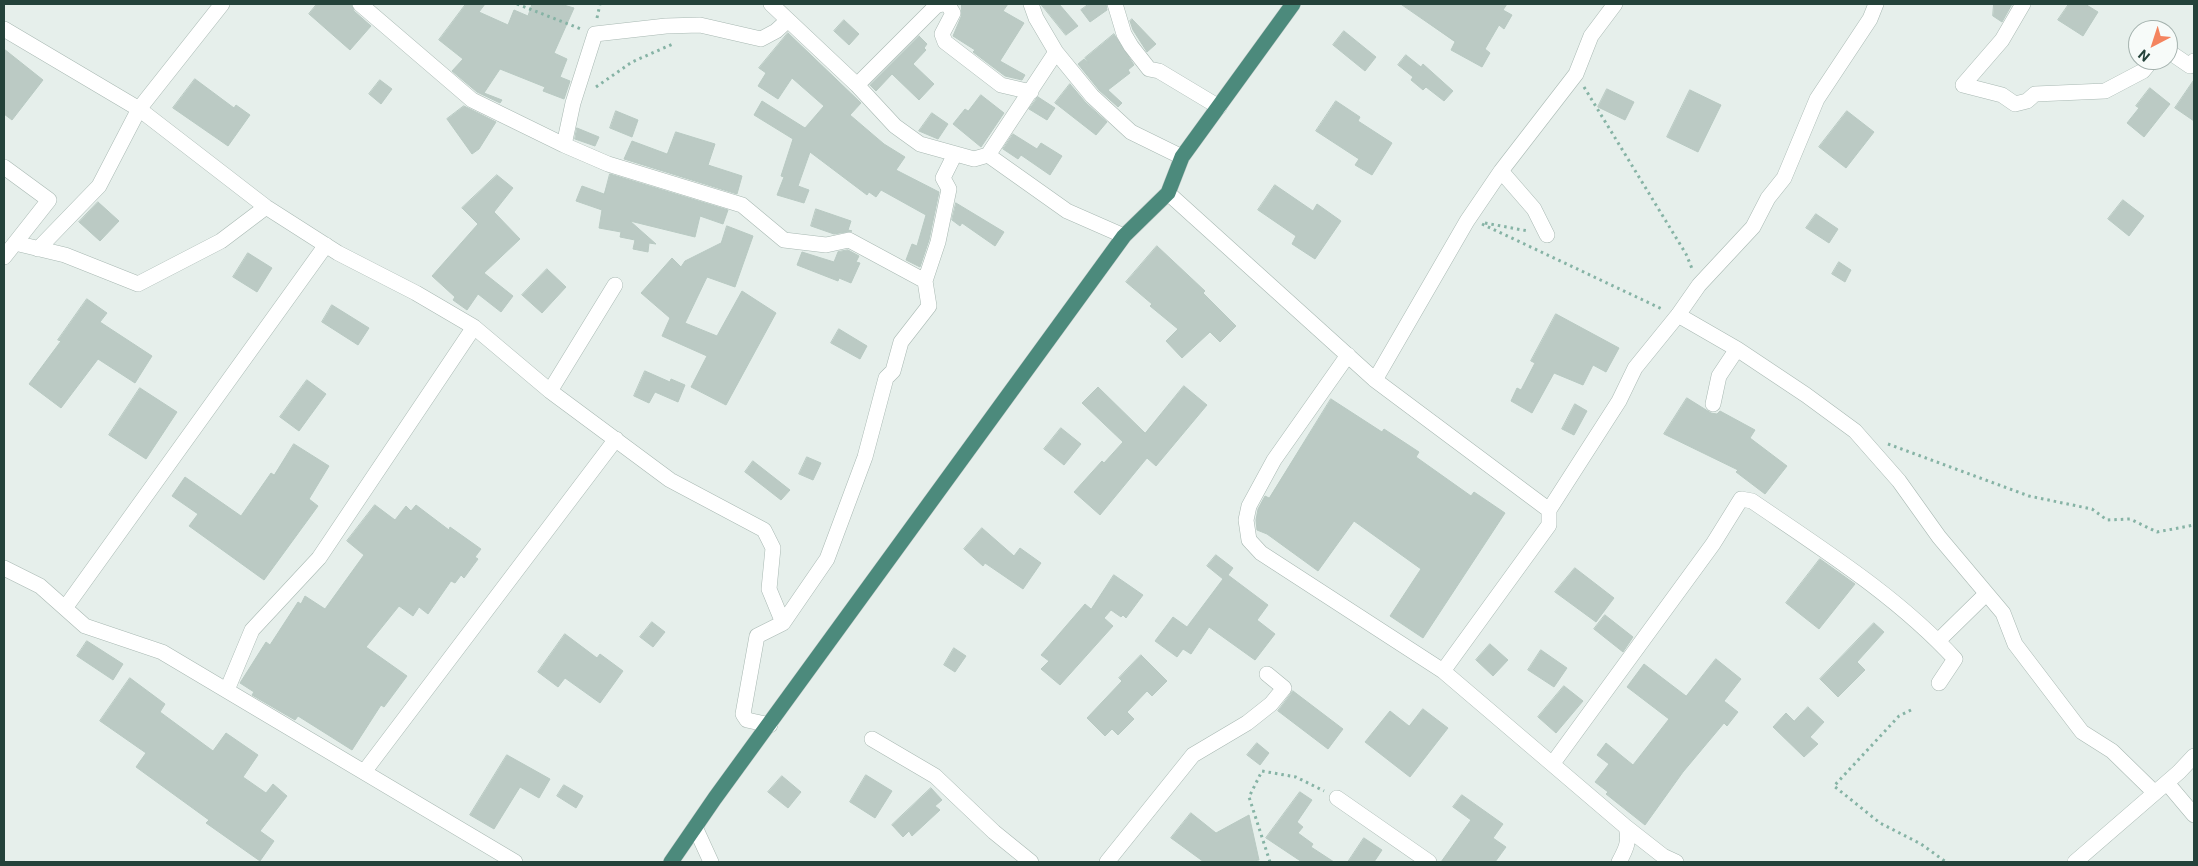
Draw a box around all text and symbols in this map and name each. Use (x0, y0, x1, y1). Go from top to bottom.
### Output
north arrow (2128, 20, 2178, 70)
text: N (2135, 46, 2153, 65)

